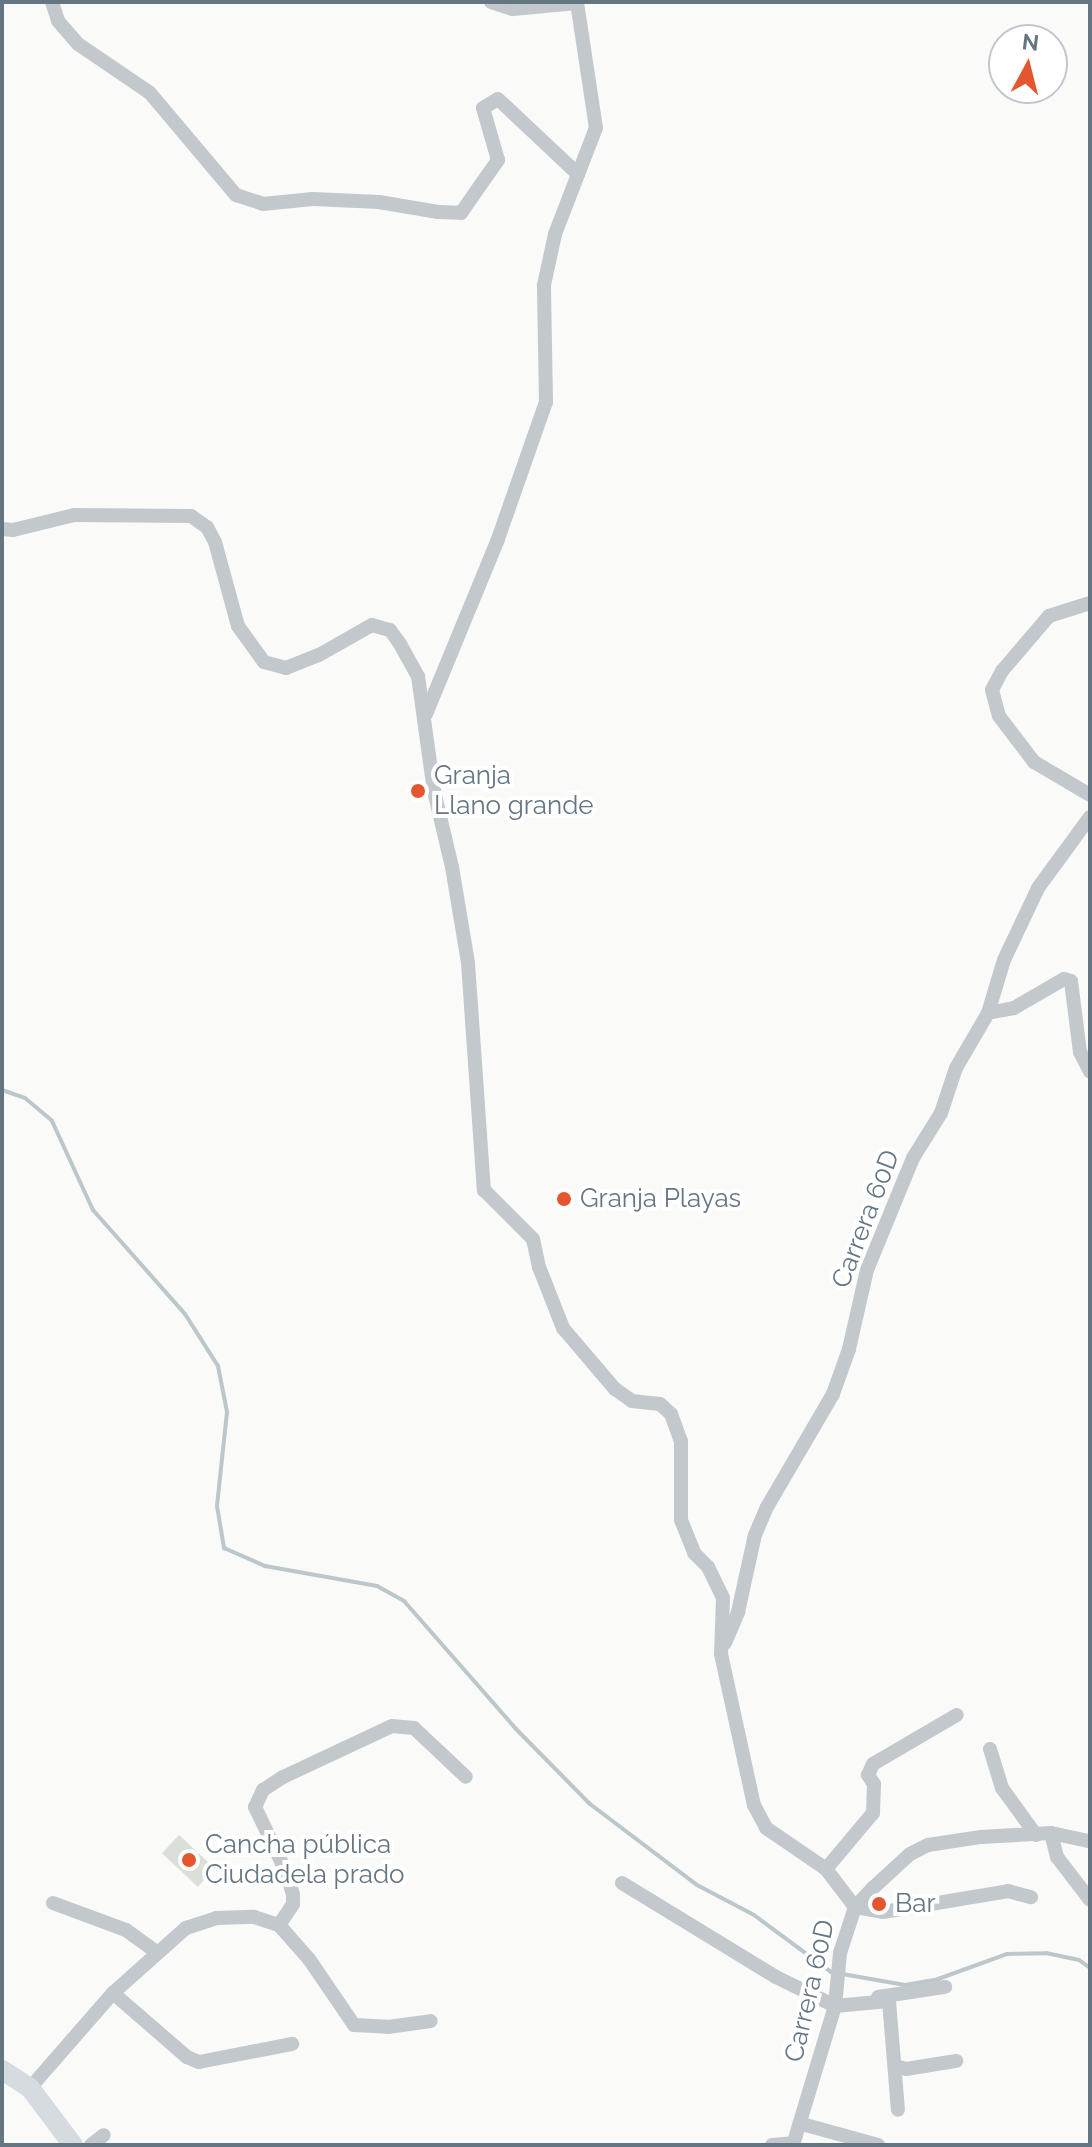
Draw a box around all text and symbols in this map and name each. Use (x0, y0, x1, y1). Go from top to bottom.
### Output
north arrow (988, 24, 1068, 104)
text: N (1021, 28, 1041, 56)
place label: Granja Llano grande (434, 760, 594, 822)
marker: Granja Llano grande (409, 782, 427, 800)
street label: Carrera 60D (825, 1146, 907, 1292)
place label: Granja Playas (580, 1183, 741, 1215)
marker: Granja Playas (555, 1190, 573, 1208)
place label: Cancha pública Ciudadela prado (205, 1829, 405, 1890)
marker: Cancha pública Ciudadela prado (180, 1851, 198, 1869)
place label: Bar (895, 1888, 936, 1920)
marker: Bar (870, 1895, 888, 1913)
street label: Carrera 60D (778, 1917, 842, 2065)

